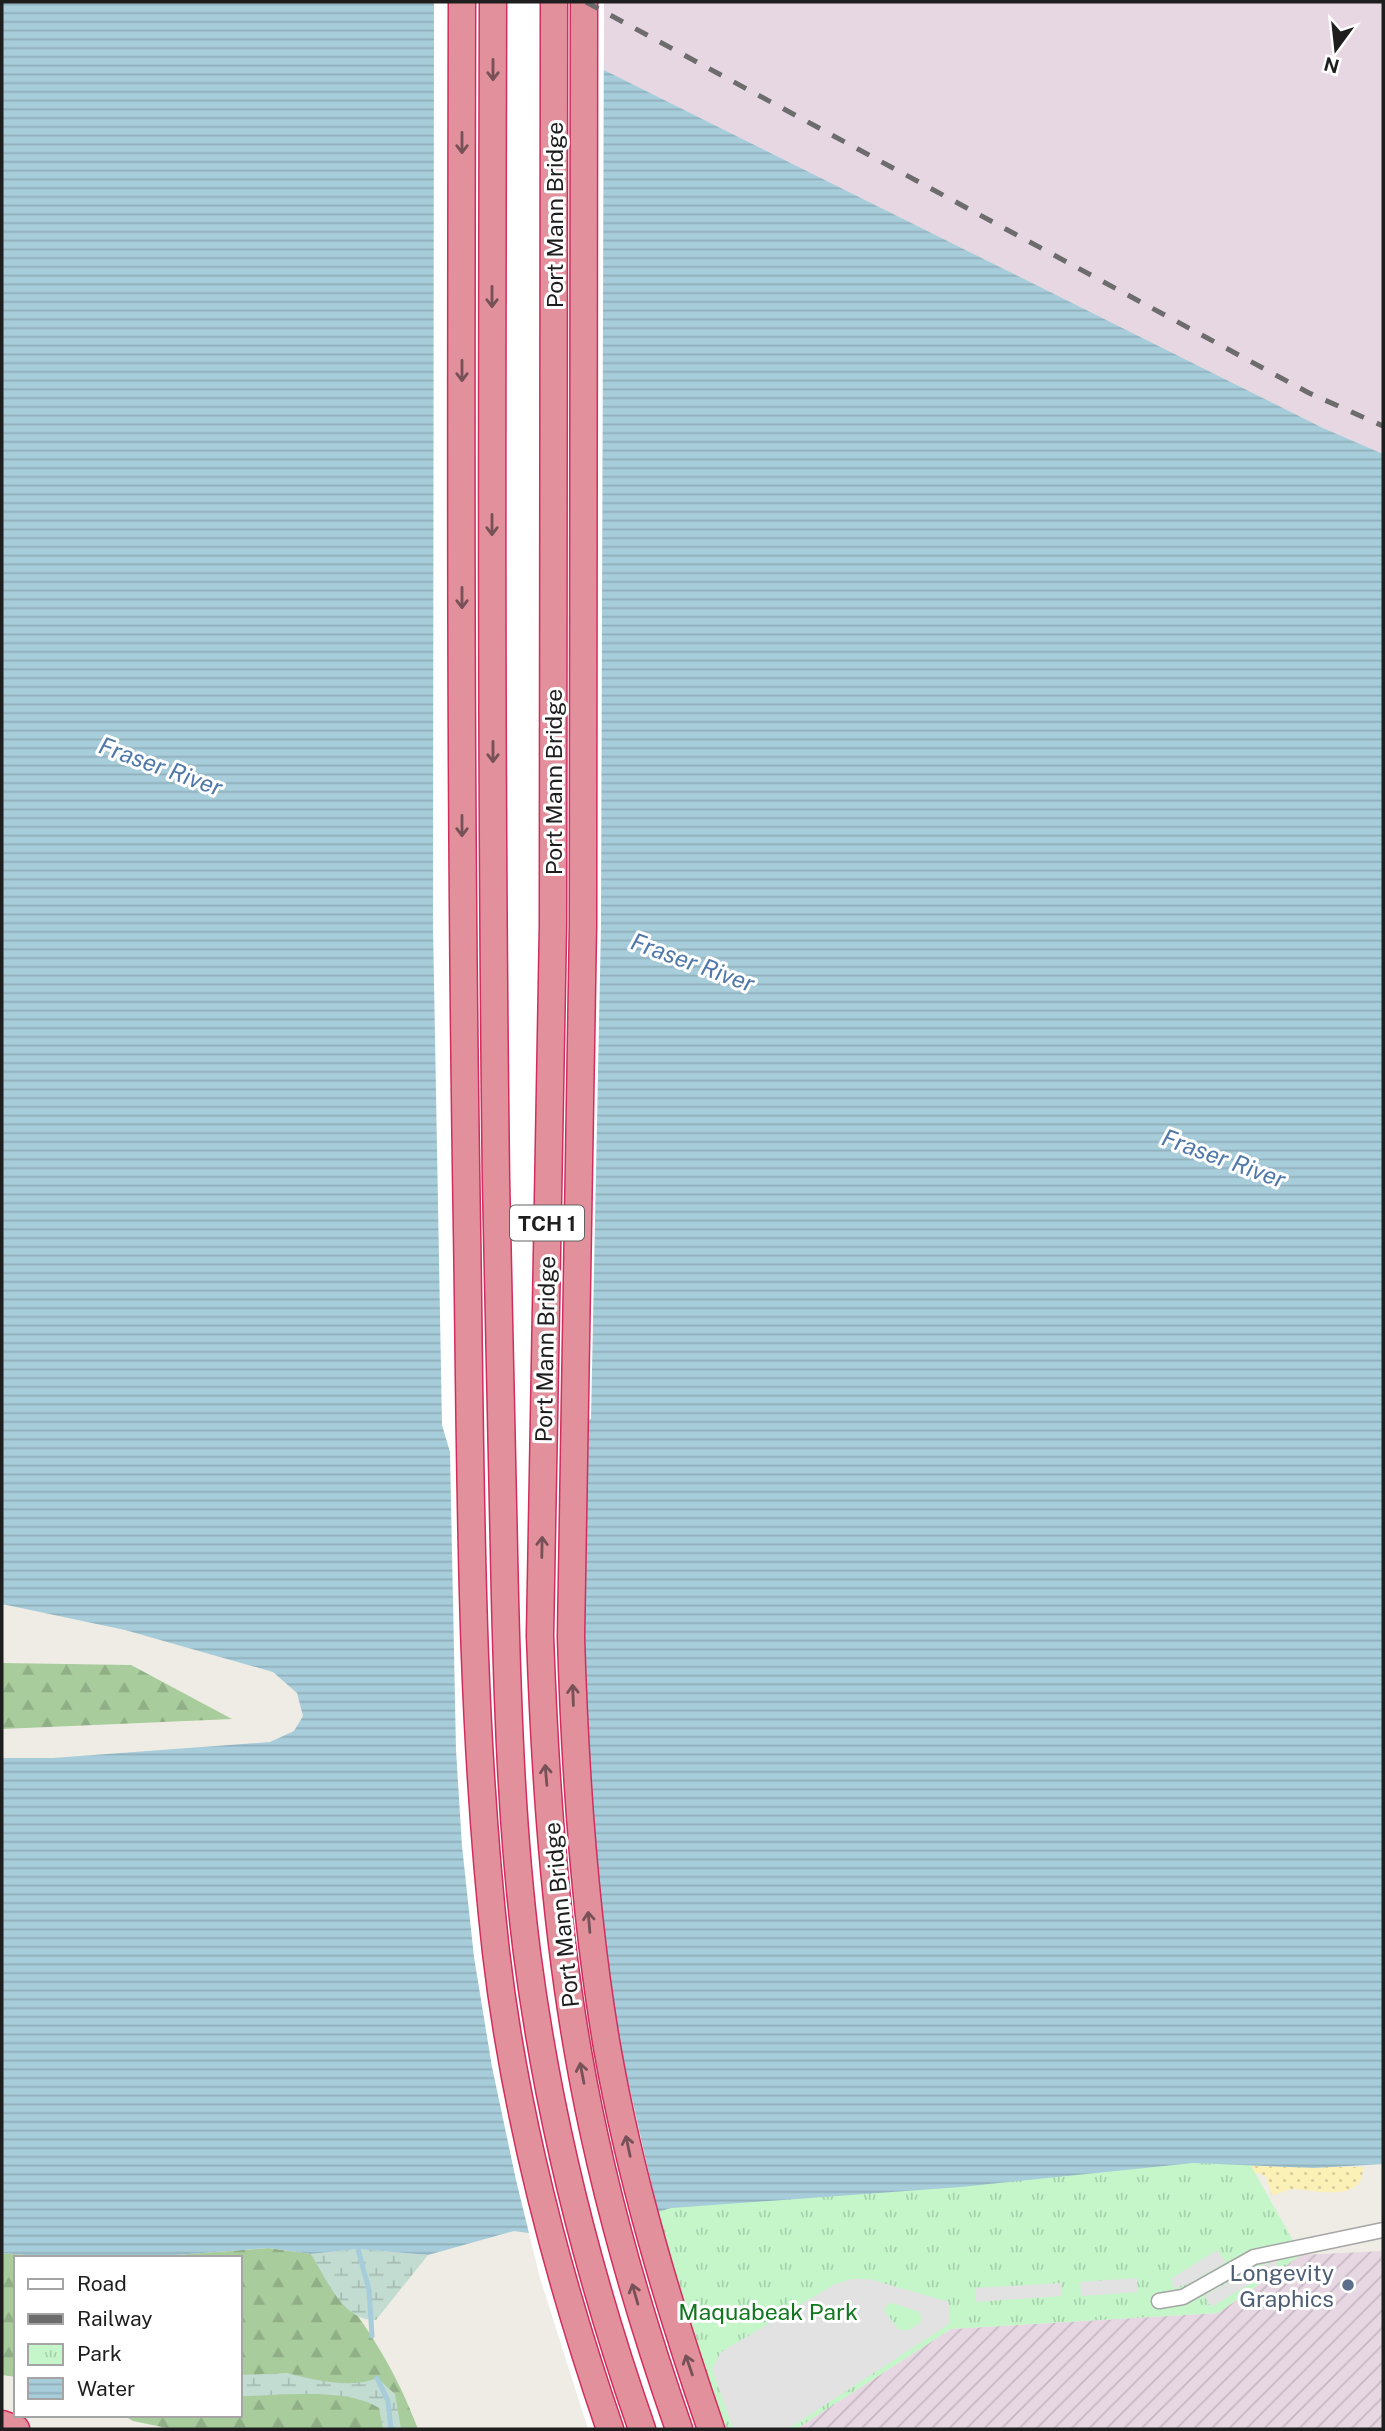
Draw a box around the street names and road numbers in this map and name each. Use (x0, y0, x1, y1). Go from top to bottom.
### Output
street label: Port Mann Bridge (541, 122, 568, 308)
street label: Port Mann Bridge (540, 689, 567, 875)
road number: TCH 1 (510, 1206, 584, 1240)
street label: Port Mann Bridge (530, 1256, 560, 1442)
street label: Port Mann Bridge (538, 1821, 584, 2009)

